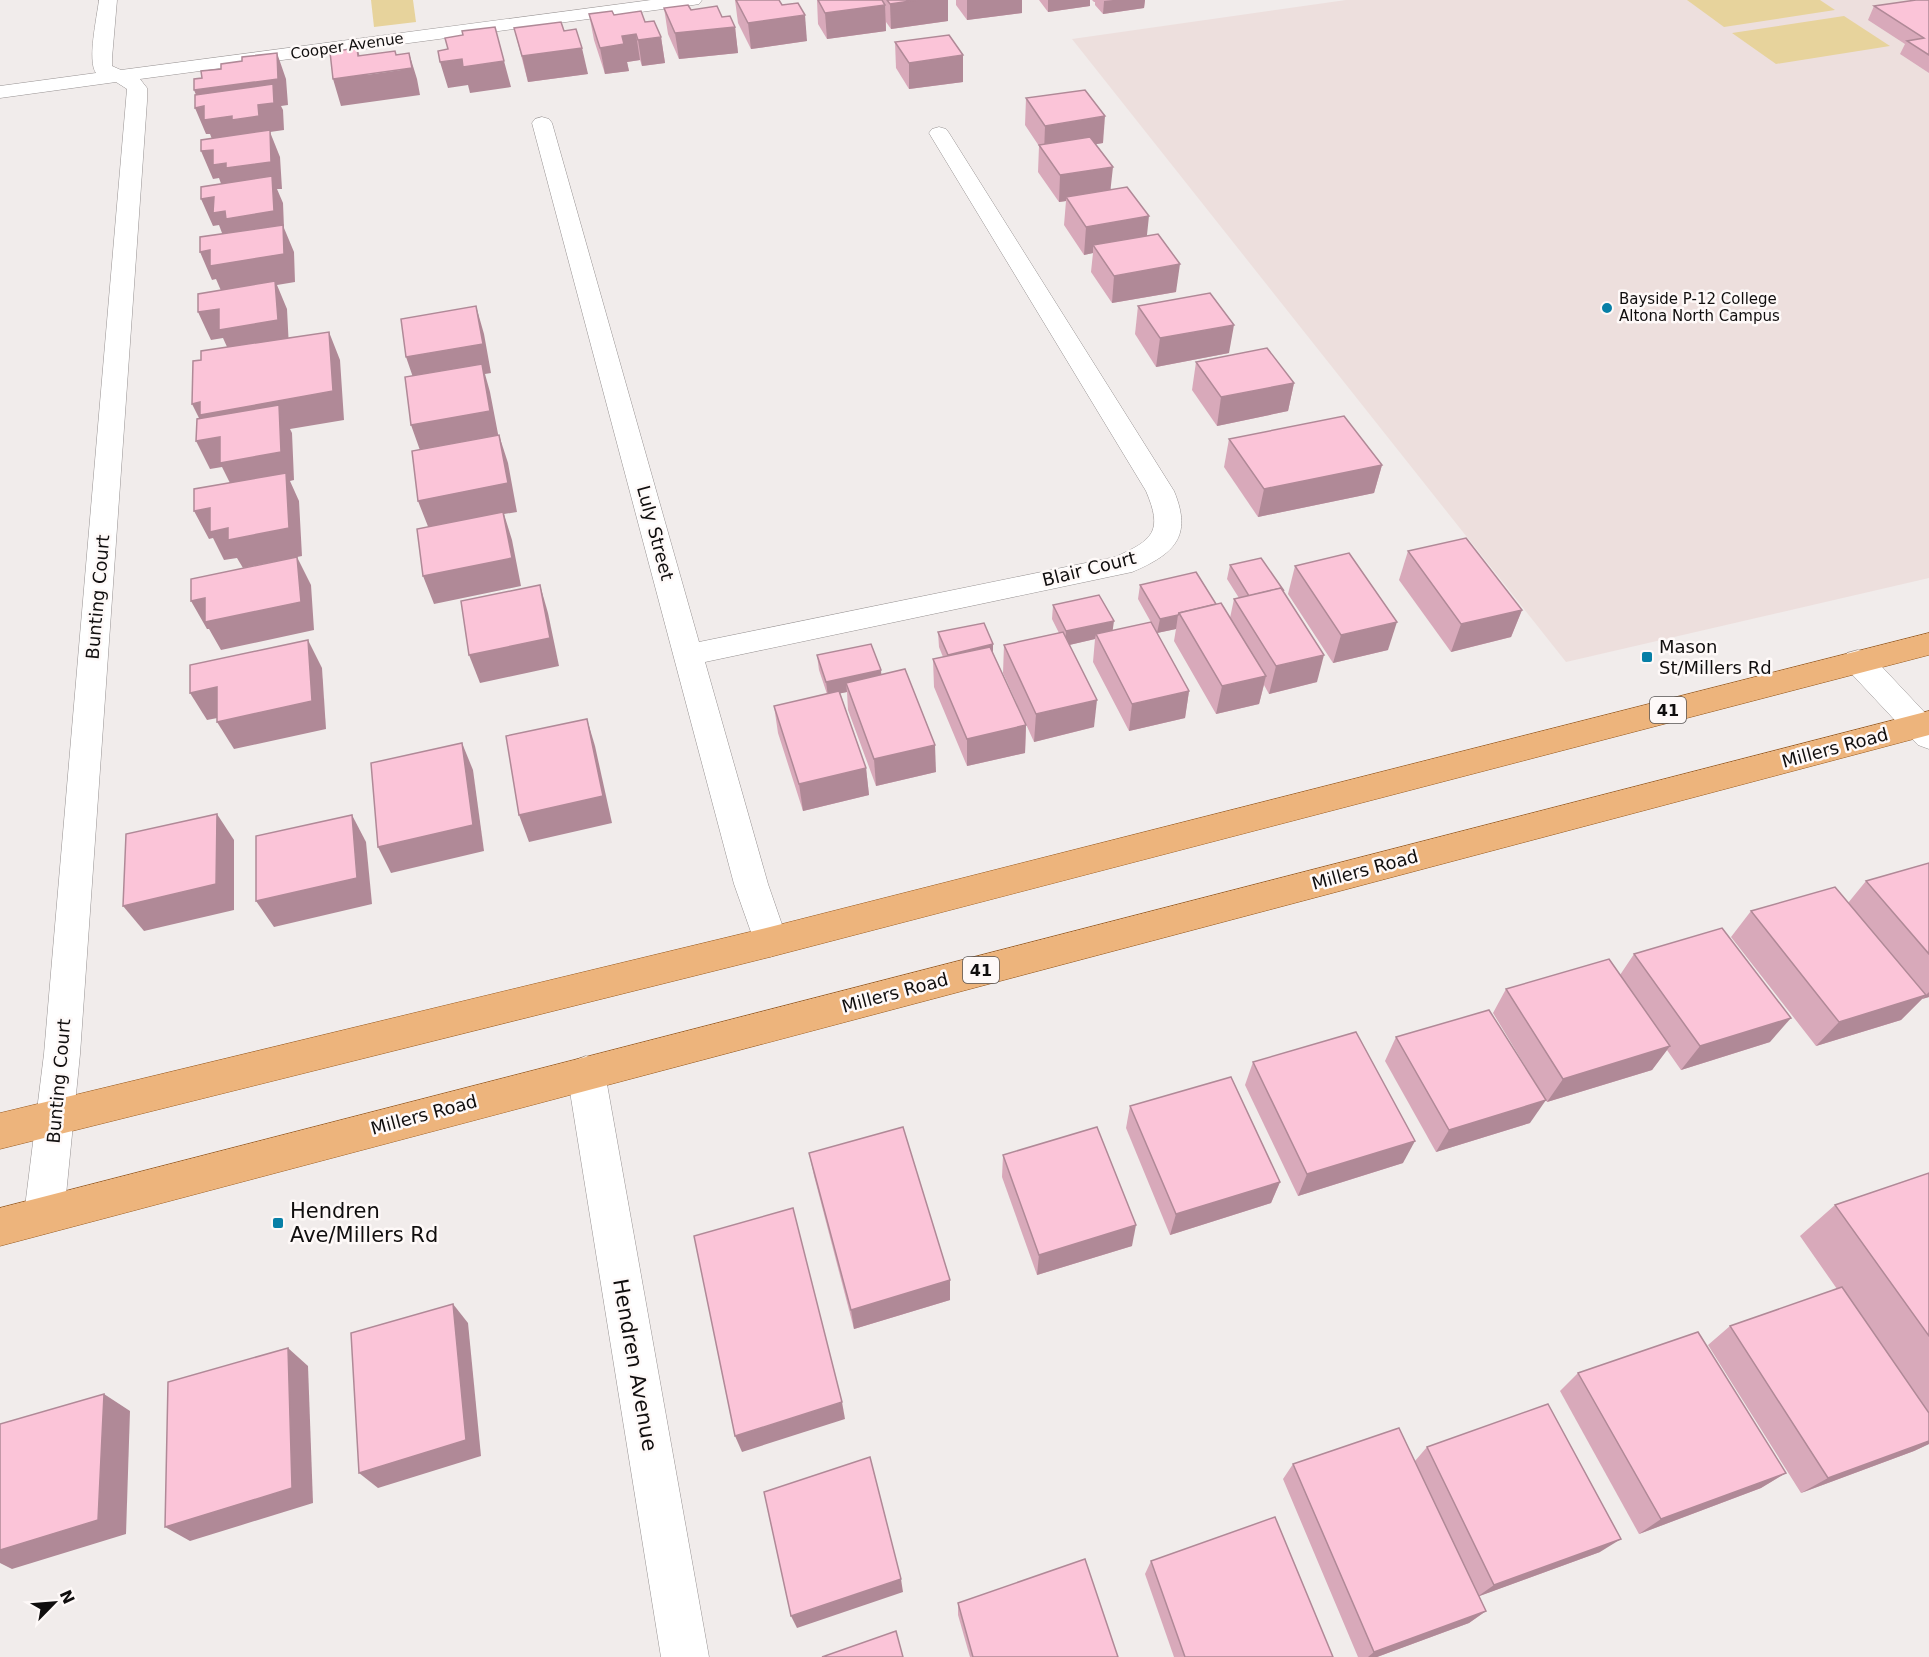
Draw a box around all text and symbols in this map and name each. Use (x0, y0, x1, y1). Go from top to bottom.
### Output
street label: Cooper Avenue (289, 29, 405, 63)
place label: Bayside P-12 College Altona North Campus (1619, 290, 1780, 325)
marker: Bayside P-12 College Altona North Campus (1600, 301, 1614, 315)
street label: Luly Street (633, 483, 678, 583)
street label: Bunting Court (82, 534, 113, 660)
street label: Blair Court (1040, 547, 1138, 590)
place label: Mason St/Millers Rd (1659, 636, 1772, 678)
marker: Mason St/Millers Rd (1640, 650, 1654, 664)
road number: 41 (1650, 697, 1686, 723)
street label: Millers Road (1779, 723, 1890, 772)
street label: Millers Road (1309, 845, 1420, 894)
road number: 41 (963, 957, 999, 983)
street label: Millers Road (839, 968, 950, 1017)
street label: Bunting Court (43, 1018, 74, 1144)
street label: Millers Road (368, 1090, 479, 1139)
place label: Hendren Ave/Millers Rd (290, 1199, 438, 1247)
marker: Hendren Ave/Millers Rd (271, 1216, 285, 1230)
street label: Hendren Avenue (608, 1277, 662, 1453)
north arrow (24, 1573, 84, 1633)
text: N (56, 1587, 79, 1607)

